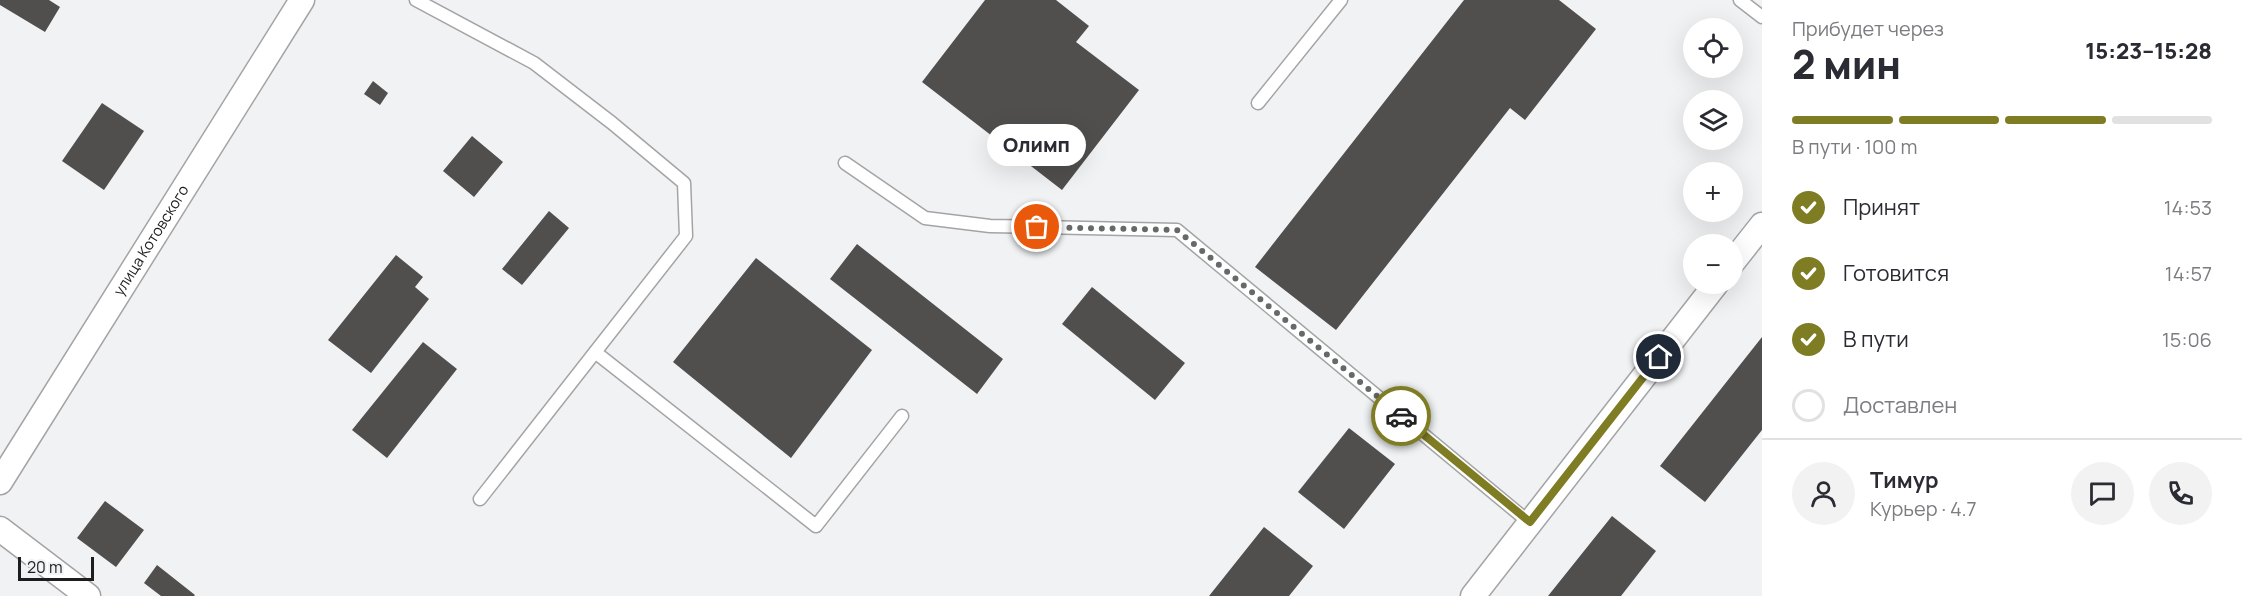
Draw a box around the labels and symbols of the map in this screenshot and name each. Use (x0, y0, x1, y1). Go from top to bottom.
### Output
callout: Олимп (988, 125, 1086, 167)
street label: улица Котовского (108, 181, 194, 300)
pin (1011, 201, 1062, 252)
pin (1633, 331, 1684, 382)
courier (1371, 386, 1431, 446)
scale bar (18, 554, 94, 582)

